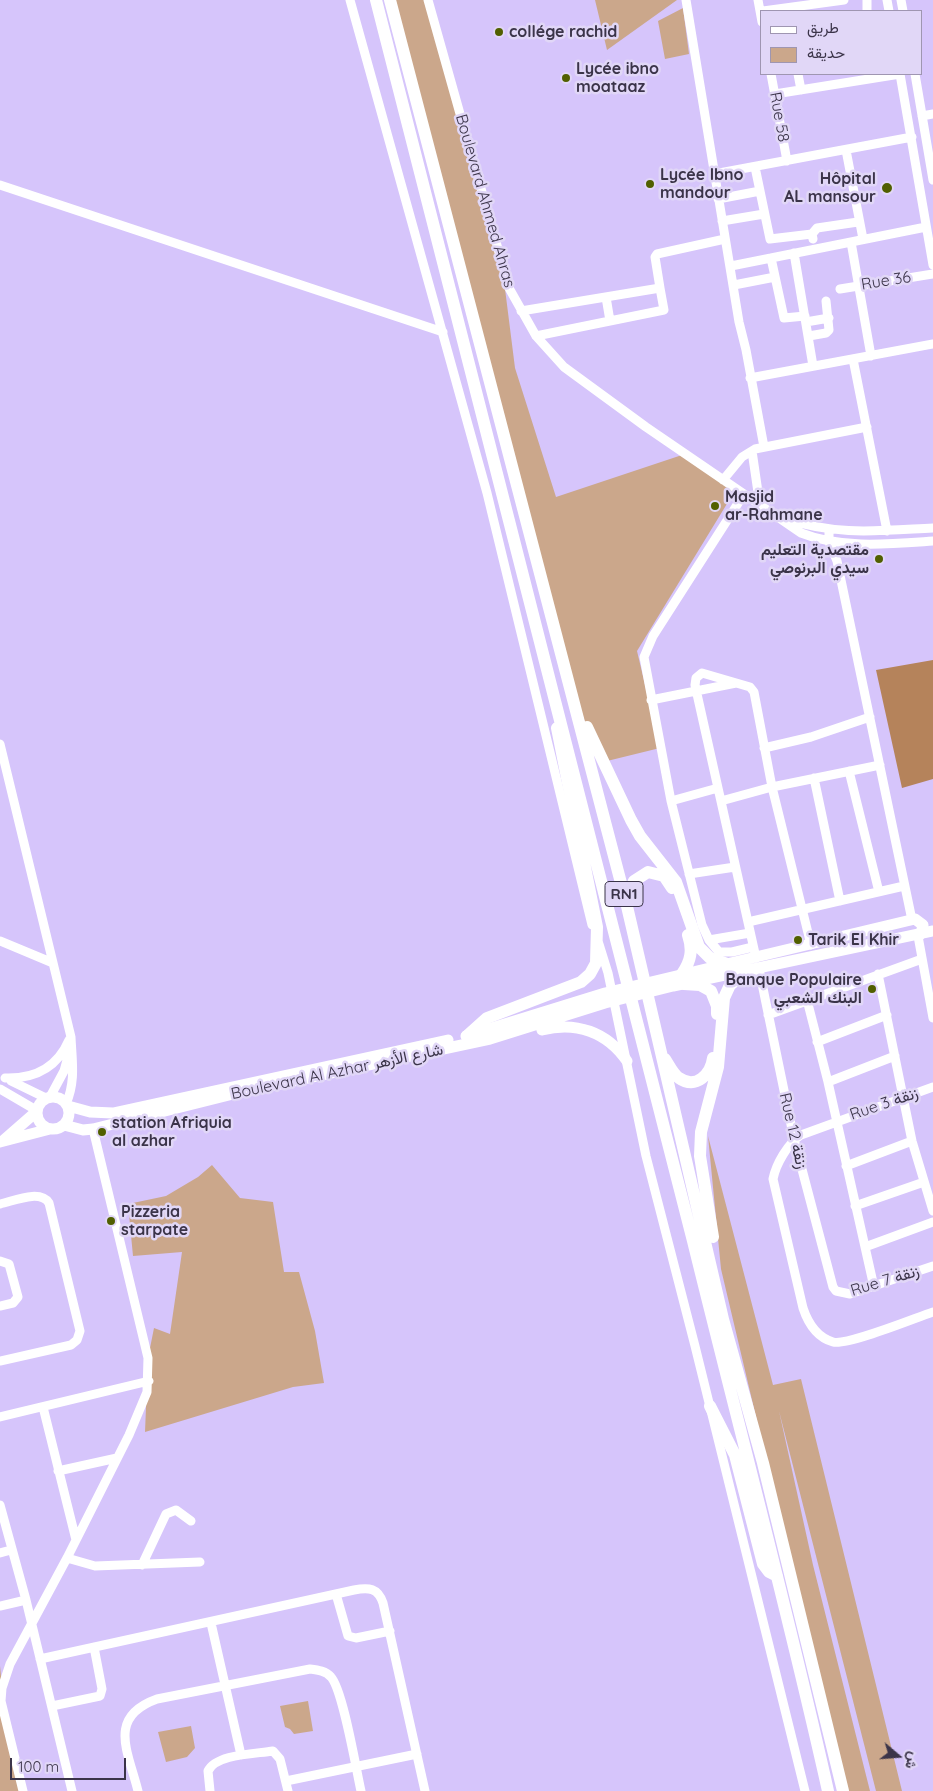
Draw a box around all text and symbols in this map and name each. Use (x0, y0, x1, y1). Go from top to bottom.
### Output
legend (760, 10, 923, 75)
text: طريق (807, 18, 839, 37)
place label: collége rachid (509, 22, 617, 42)
marker: collége rachid (493, 26, 505, 38)
text: حديقة (807, 43, 845, 62)
place label: Lycée ibno moataaz (576, 59, 659, 97)
marker: Lycée ibno moataaz (560, 72, 572, 84)
street label: Rue 58 (765, 91, 793, 143)
street label: Boulevard Ahmed Ahras (451, 112, 519, 290)
place label: Lycée Ibno mandour (660, 165, 744, 203)
place label: Hôpital AL mansour (784, 169, 876, 207)
marker: Lycée Ibno mandour (644, 178, 656, 190)
marker: Hôpital AL mansour (880, 181, 894, 195)
street label: Rue 36 (860, 268, 912, 294)
place label: Masjid ar-Rahmane (725, 487, 823, 525)
marker: Masjid ar-Rahmane (709, 500, 721, 512)
place label: مقتصدية التعليم سيدي البرنوصي (761, 540, 869, 578)
marker: مقتصدية التعليم سيدي البرنوصي (873, 553, 885, 565)
road number: RN1 (605, 882, 643, 906)
place label: Tarik El Khir (808, 930, 899, 950)
marker: Tarik El Khir (792, 934, 804, 946)
place label: Banque Populaire البنك الشعبي (725, 970, 862, 1008)
marker: Banque Populaire البنك الشعبي (866, 983, 878, 995)
street label: Boulevard Al Azhar شارع الأزهر (229, 1040, 445, 1104)
street label: Rue 3 زنقة (847, 1083, 921, 1125)
street label: Rue 12 زنقة (775, 1091, 811, 1171)
place label: station Afriquia al azhar (112, 1113, 232, 1151)
marker: station Afriquia al azhar (96, 1126, 108, 1138)
place label: Pizzeria starpate (121, 1202, 188, 1240)
marker: Pizzeria starpate (105, 1215, 117, 1227)
street label: Rue 7 زنقة (848, 1261, 922, 1301)
north arrow (873, 1731, 923, 1781)
scale bar (12, 1748, 129, 1780)
text: ش (901, 1750, 923, 1771)
text: 100 m (18, 1757, 59, 1776)

